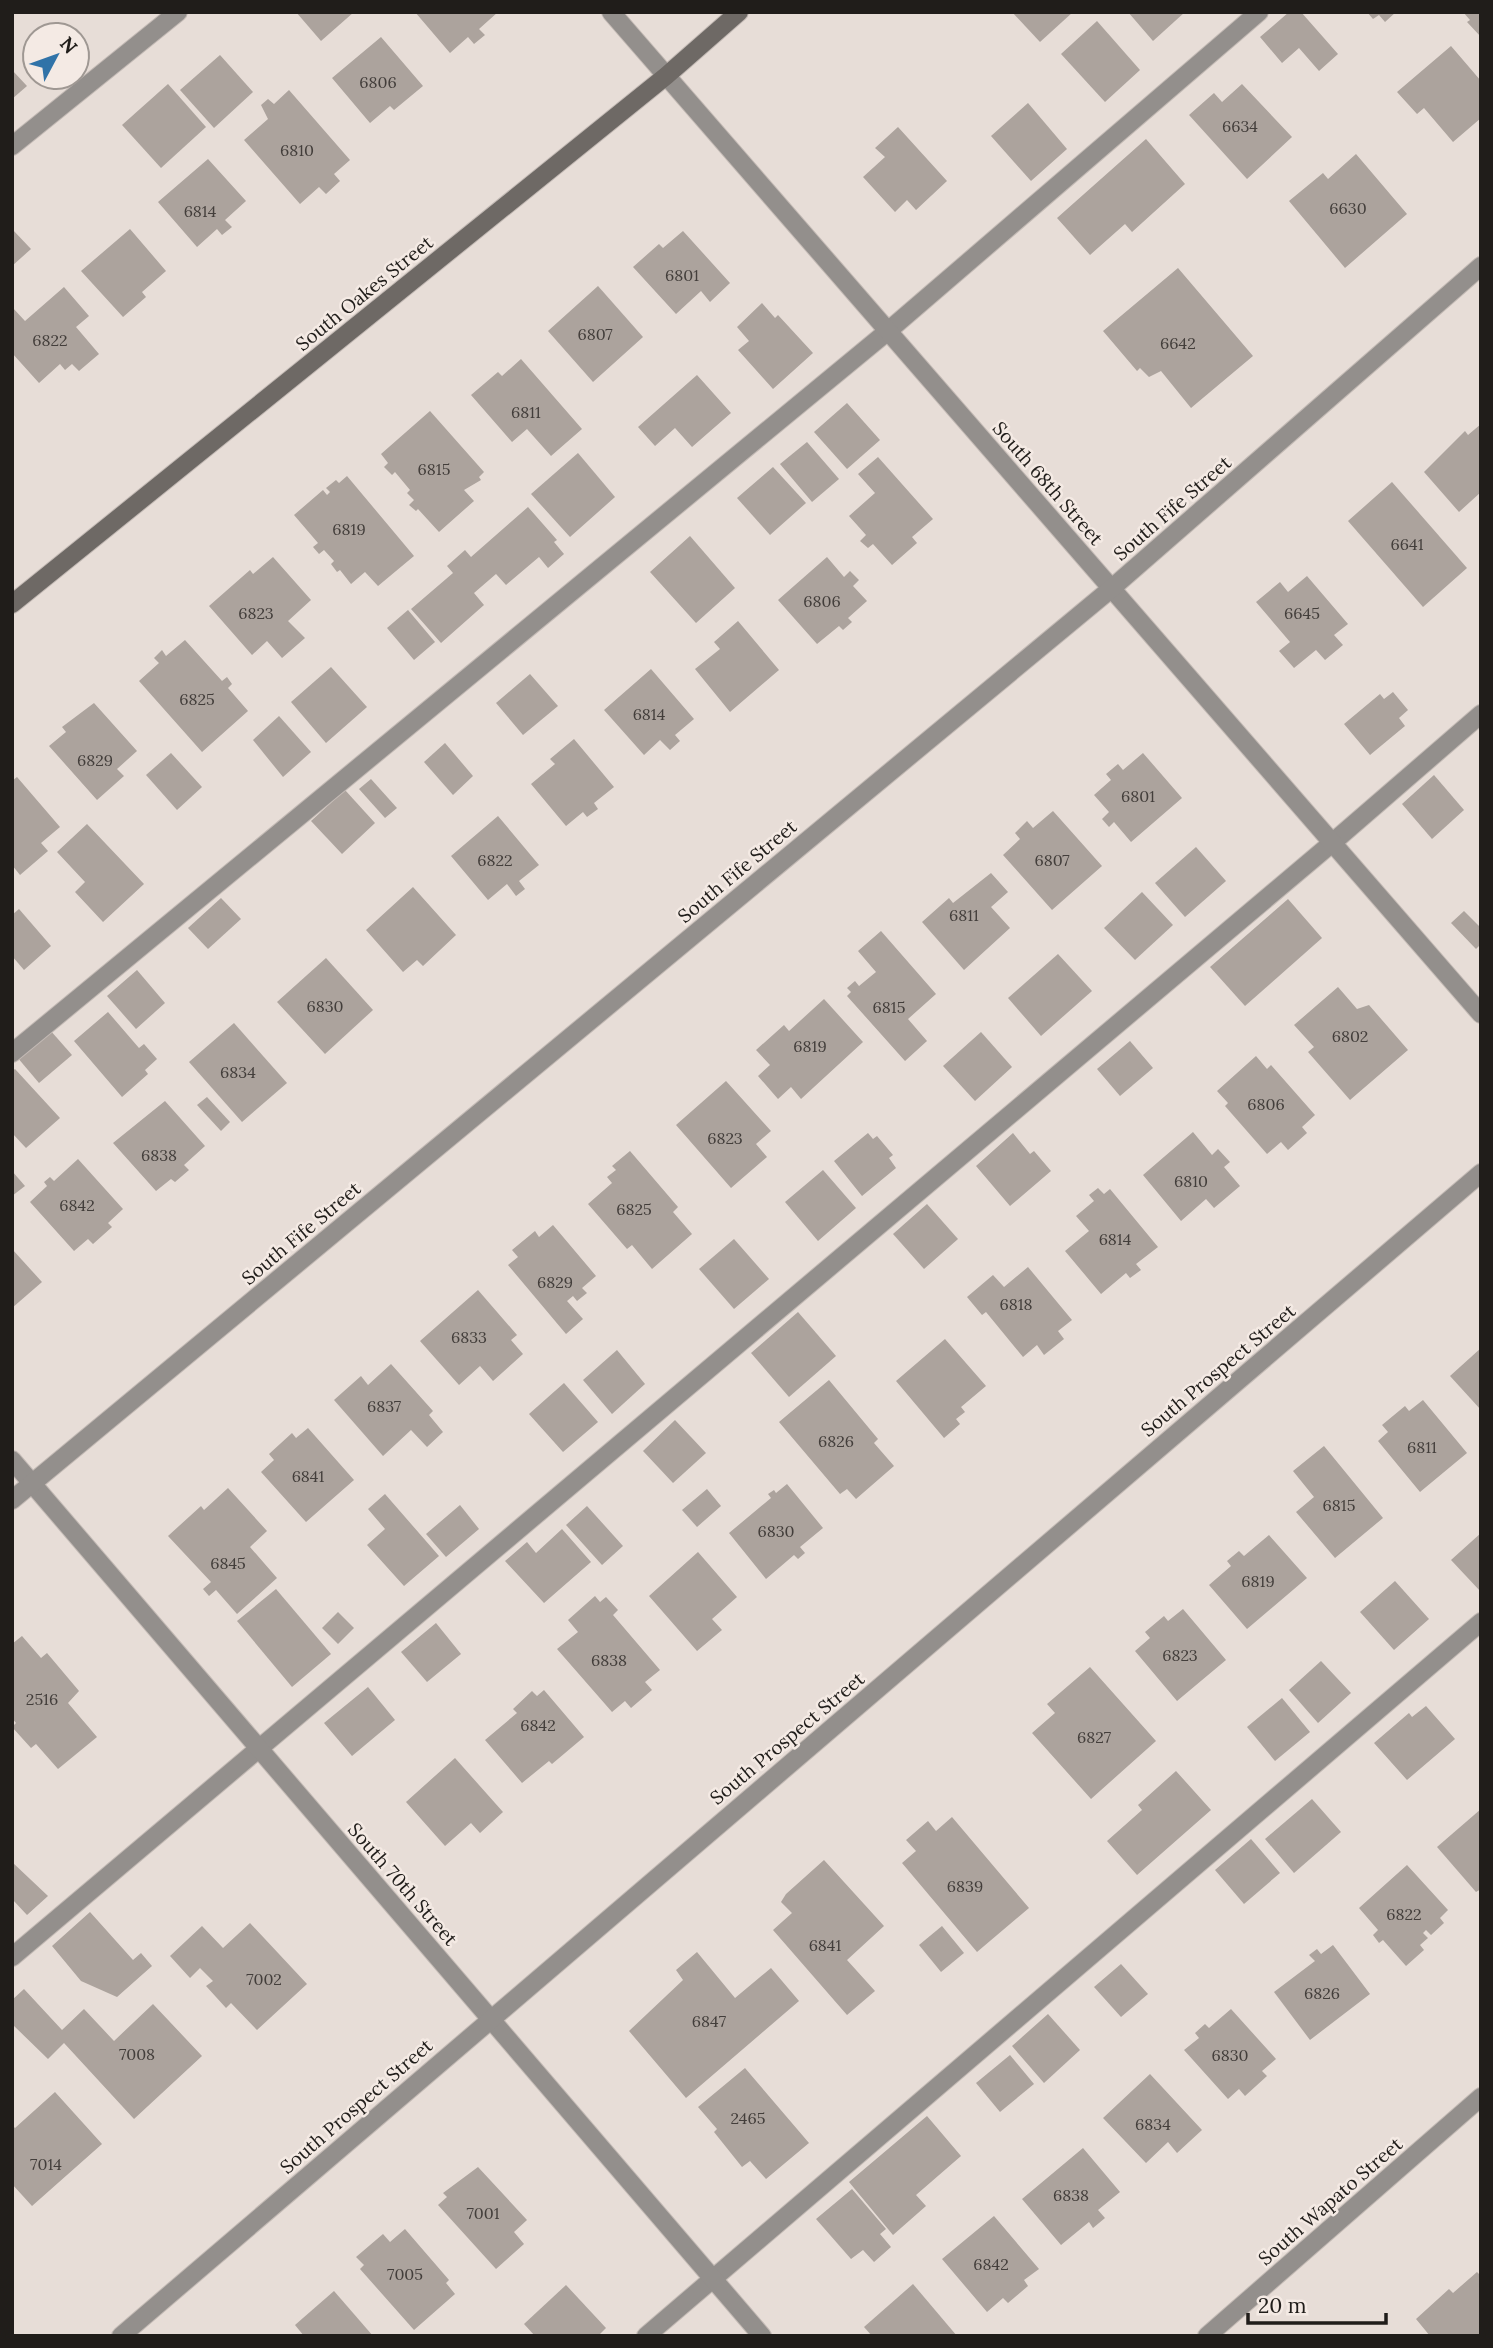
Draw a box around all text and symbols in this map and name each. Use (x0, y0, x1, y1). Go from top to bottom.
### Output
north arrow (21, 21, 91, 91)
text: N (55, 31, 83, 58)
house number: 6806 (359, 72, 397, 92)
house number: 6634 (1222, 116, 1258, 136)
house number: 6810 (280, 140, 314, 160)
house number: 6630 (1329, 198, 1367, 218)
house number: 6814 (184, 201, 217, 221)
street label: South Oakes Street (290, 230, 438, 356)
house number: 6801 (665, 265, 699, 285)
house number: 6807 (577, 324, 613, 344)
house number: 6822 (32, 330, 68, 350)
house number: 6642 (1160, 333, 1196, 353)
house number: 6811 (511, 402, 541, 422)
street label: South 68th Street (988, 416, 1109, 550)
street label: South Fife Street (1108, 450, 1236, 566)
house number: 6815 (418, 459, 450, 479)
house number: 6819 (332, 519, 366, 539)
house number: 6641 (1391, 534, 1424, 554)
house number: 6806 (803, 591, 841, 611)
house number: 6823 (238, 603, 274, 623)
house number: 6645 (1284, 603, 1320, 623)
house number: 6825 (179, 689, 215, 709)
house number: 6814 (633, 704, 666, 724)
house number: 6829 (77, 750, 113, 770)
house number: 6801 (1121, 786, 1155, 806)
street label: South Fife Street (673, 814, 802, 928)
house number: 6822 (477, 850, 513, 870)
house number: 6807 (1034, 850, 1070, 870)
house number: 6811 (949, 905, 979, 925)
house number: 6830 (306, 996, 344, 1016)
house number: 6815 (873, 997, 905, 1017)
house number: 6802 (1332, 1026, 1368, 1046)
house number: 6819 (793, 1036, 827, 1056)
house number: 6834 (220, 1062, 256, 1082)
house number: 6806 (1247, 1094, 1285, 1114)
house number: 6823 (707, 1128, 743, 1148)
house number: 6838 (141, 1145, 177, 1165)
house number: 6810 (1174, 1171, 1208, 1191)
street label: South Fife Street (237, 1176, 366, 1290)
house number: 6842 (59, 1195, 95, 1215)
house number: 6825 (616, 1199, 652, 1219)
house number: 6814 (1099, 1229, 1132, 1249)
house number: 6829 (537, 1272, 573, 1292)
house number: 6818 (999, 1294, 1033, 1314)
street label: South Prospect Street (1136, 1298, 1301, 1442)
house number: 6833 (451, 1327, 487, 1347)
house number: 6837 (367, 1396, 402, 1416)
house number: 6826 (818, 1431, 854, 1451)
house number: 6811 (1407, 1437, 1437, 1457)
house number: 6841 (292, 1466, 325, 1486)
house number: 6815 (1323, 1495, 1355, 1515)
house number: 6830 (757, 1521, 795, 1541)
house number: 6845 (210, 1553, 246, 1573)
house number: 6819 (1241, 1571, 1275, 1591)
house number: 6823 (1162, 1645, 1198, 1665)
house number: 6838 (591, 1650, 627, 1670)
street label: South Prospect Street (705, 1666, 870, 1810)
house number: 2516 (26, 1689, 58, 1709)
house number: 6842 (520, 1715, 556, 1735)
house number: 6827 (1077, 1727, 1112, 1747)
street label: South 70th Street (343, 1818, 463, 1951)
house number: 6839 (947, 1876, 983, 1896)
house number: 6822 (1386, 1904, 1422, 1924)
house number: 6841 (809, 1935, 842, 1955)
house number: 7002 (246, 1969, 282, 1989)
house number: 6826 (1304, 1983, 1340, 2003)
house number: 6847 (692, 2011, 727, 2031)
street label: South Prospect Street (275, 2033, 438, 2179)
house number: 7008 (119, 2044, 155, 2064)
house number: 6830 (1211, 2045, 1249, 2065)
house number: 2465 (731, 2108, 765, 2128)
house number: 6834 (1135, 2114, 1171, 2134)
street label: South Wapato Street (1253, 2131, 1408, 2270)
house number: 7014 (30, 2154, 62, 2174)
house number: 6838 (1053, 2185, 1089, 2205)
house number: 7001 (466, 2203, 500, 2223)
house number: 6842 (973, 2254, 1009, 2274)
house number: 7005 (387, 2264, 423, 2284)
scale bar (1248, 2282, 1386, 2326)
text: 20 m (1258, 2292, 1307, 2319)

